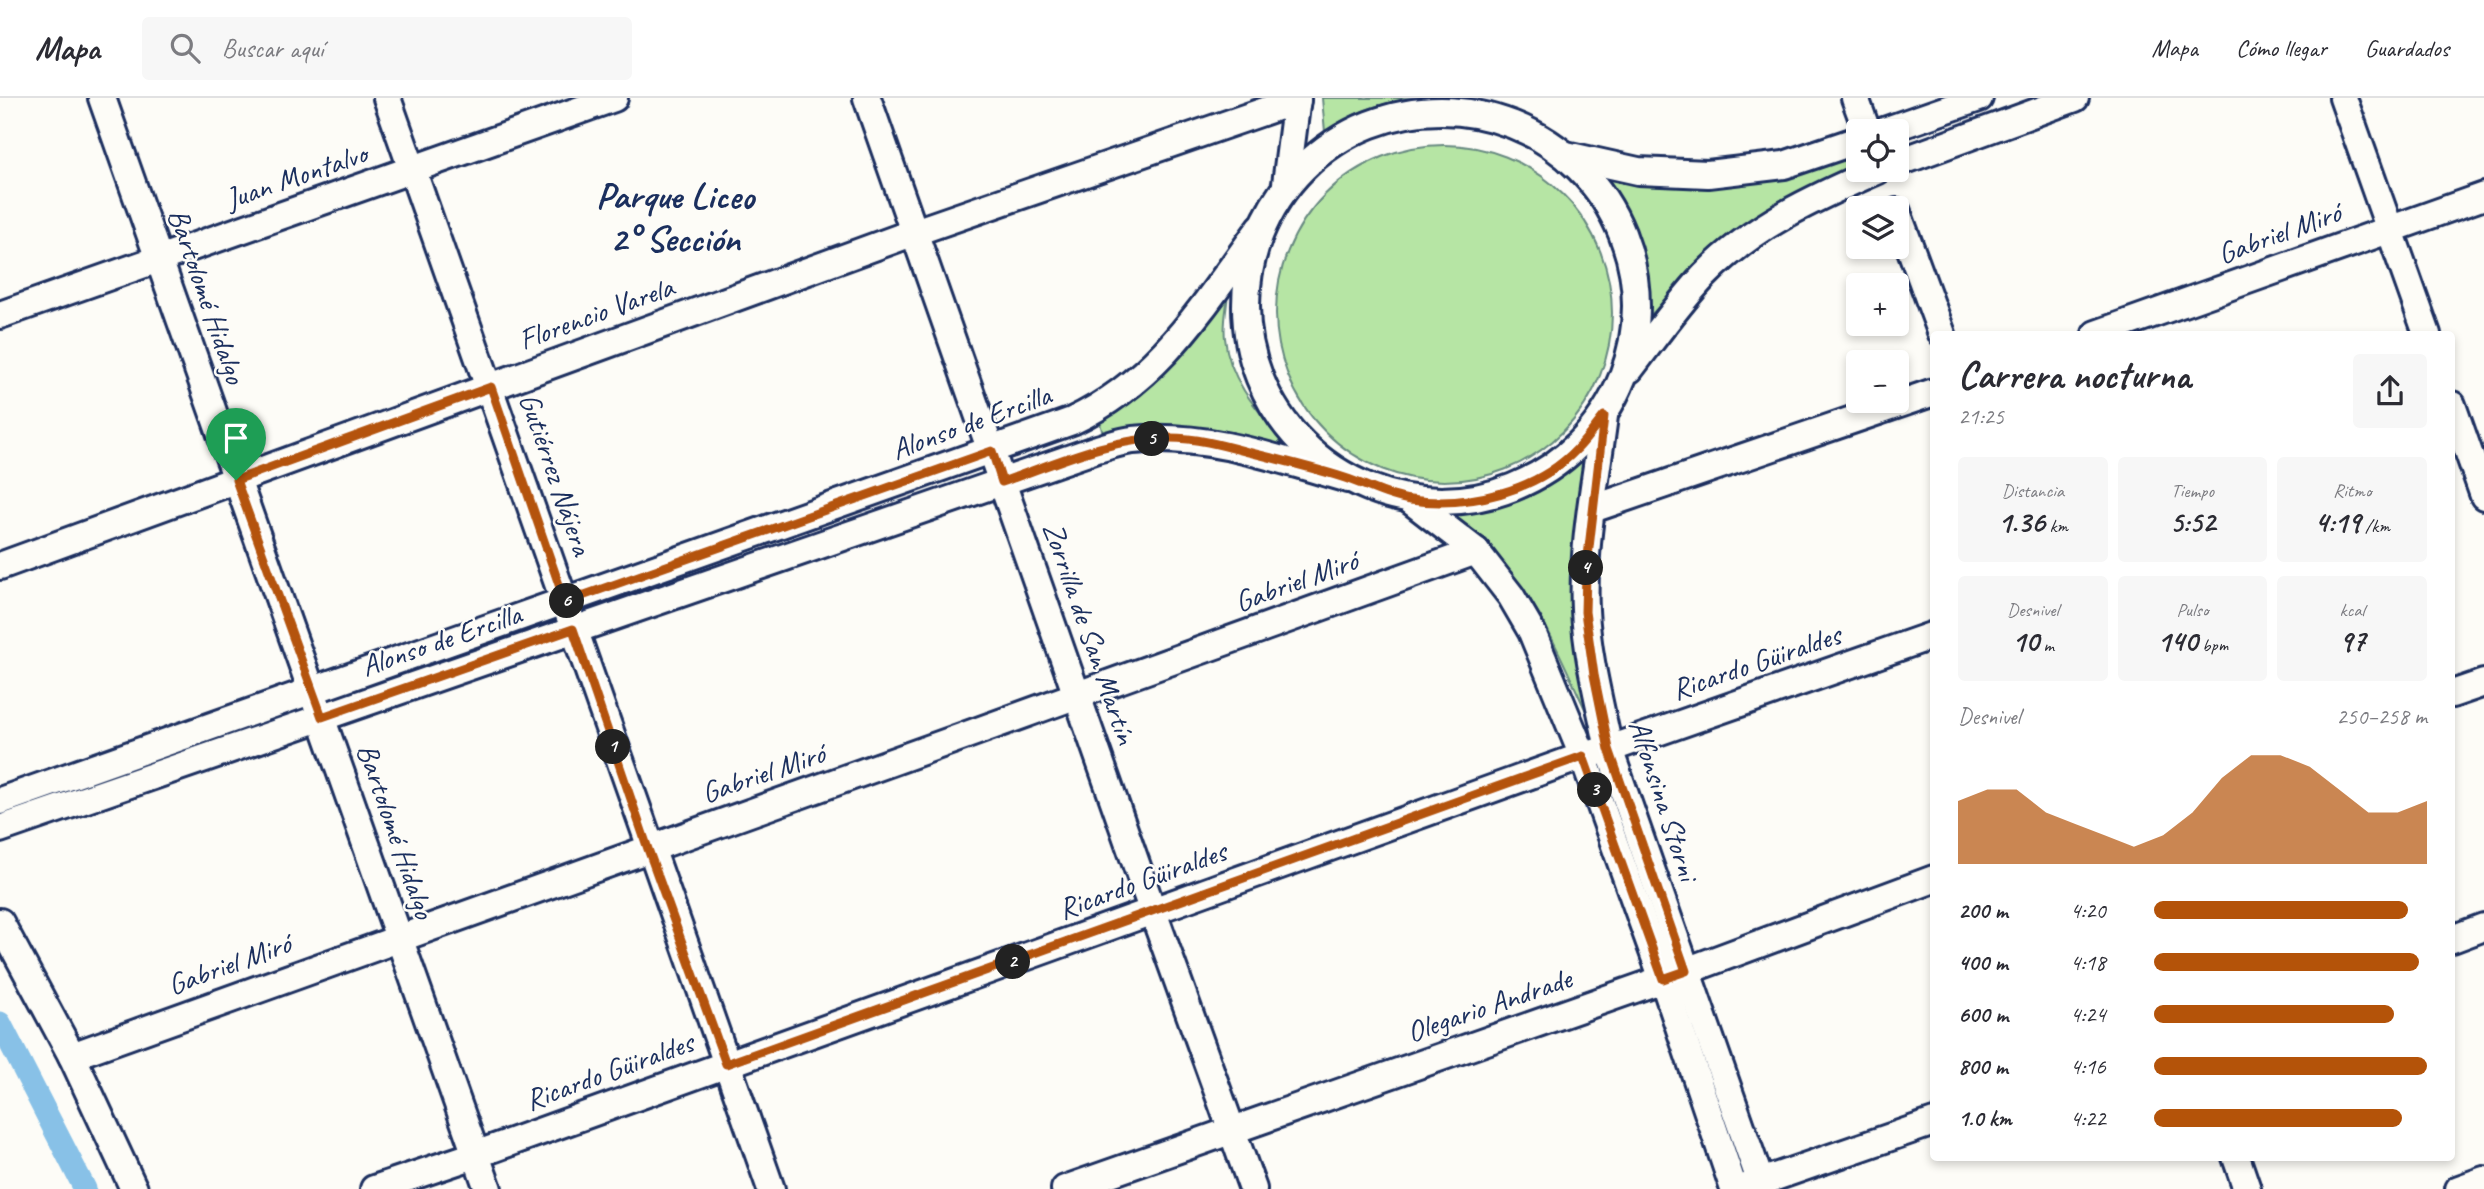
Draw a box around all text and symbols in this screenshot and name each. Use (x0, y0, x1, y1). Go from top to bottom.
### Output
search box (142, 17, 632, 80)
text: Mapa (35, 27, 100, 69)
icon: search (166, 29, 204, 67)
text: Buscar aquí (222, 32, 324, 65)
text: Mapa (2151, 33, 2198, 63)
text: Cómo llegar (2236, 33, 2327, 63)
text: Guardados (2365, 33, 2449, 63)
map controls (1846, 119, 1909, 413)
button: locate (1846, 119, 1909, 182)
street label: Juan Montalvo (219, 133, 375, 219)
district label: Parque Liceo 2° Sección (596, 172, 757, 262)
street label: Gabriel Miró (2212, 192, 2350, 273)
button: layers (1846, 196, 1909, 259)
street label: Bartolomé Hidalgo (159, 204, 255, 390)
street label: Florencio Varela (513, 267, 680, 359)
button: + (1846, 273, 1909, 336)
button: − (1846, 350, 1909, 413)
text: Carrera nocturna (1958, 352, 2191, 399)
button: share (2353, 354, 2427, 428)
street label: Alonso de Ercilla (886, 375, 1058, 468)
street label: Gutiérrez Nájera (511, 388, 602, 562)
text: 21:25 (1958, 402, 2004, 431)
pin (206, 408, 266, 480)
icon: arrive (217, 419, 255, 457)
pin: 5 (1134, 422, 1170, 456)
text: 5 (1147, 426, 1156, 450)
text: Distancia (2002, 479, 2064, 503)
text: Tiempo (2171, 479, 2214, 503)
text: Ritmo (2333, 479, 2371, 503)
text: 1.36 (1998, 503, 2045, 541)
text: 5:52 (2170, 503, 2215, 541)
text: 4:19 (2314, 503, 2360, 541)
text: km (2045, 514, 2068, 538)
text: /km (2360, 514, 2390, 538)
street label: Zorrilla de San Martín (1034, 517, 1146, 750)
street label: Gabriel Miró (1229, 540, 1367, 621)
pin: 4 (1568, 550, 1604, 586)
text: 4 (1581, 555, 1590, 579)
pin: 6 (550, 584, 584, 618)
text: 6 (562, 588, 571, 612)
street label: Alonso de Ercilla (356, 594, 528, 685)
text: Desnivel (2007, 598, 2059, 622)
text: Pulso (2177, 598, 2208, 622)
text: kcal (2340, 598, 2365, 622)
street label: Ricardo Güiraldes (1667, 615, 1848, 709)
text: 10 (2012, 622, 2039, 660)
text: 140 (2157, 622, 2197, 660)
text: 97 (2339, 622, 2365, 660)
text: m (2039, 633, 2054, 657)
text: bpm (2197, 633, 2228, 657)
text: Desnivel (1958, 702, 2020, 731)
text: 250–258 m (2336, 702, 2427, 731)
street label: Alfonsina Storni (1620, 715, 1709, 888)
pin: 1 (596, 730, 630, 764)
street label: Gabriel Miró (696, 733, 834, 812)
text: 1 (608, 734, 617, 758)
street label: Bartolomé Hidalgo (348, 739, 444, 925)
pin: 3 (1578, 772, 1612, 808)
text: 3 (1590, 777, 1599, 801)
street label: Ricardo Güiraldes (1053, 831, 1234, 928)
text: 200 m (1958, 896, 2008, 925)
text: 4:20 (2070, 896, 2106, 925)
street label: Gabriel Miró (162, 923, 300, 1004)
pin: 2 (996, 944, 1030, 980)
text: 400 m (1958, 948, 2008, 977)
text: 4:18 (2070, 948, 2106, 977)
text: 2 (1008, 949, 1017, 973)
street label: Olegario Andrade (1402, 958, 1578, 1051)
text: 600 m (1958, 1000, 2008, 1029)
text: 4:24 (2070, 1000, 2106, 1029)
street label: Ricardo Güiraldes (520, 1022, 701, 1119)
text: 800 m (1958, 1052, 2008, 1081)
text: 4:16 (2070, 1052, 2106, 1081)
text: 1.0 km (1958, 1104, 2012, 1133)
text: 4:22 (2070, 1104, 2106, 1133)

